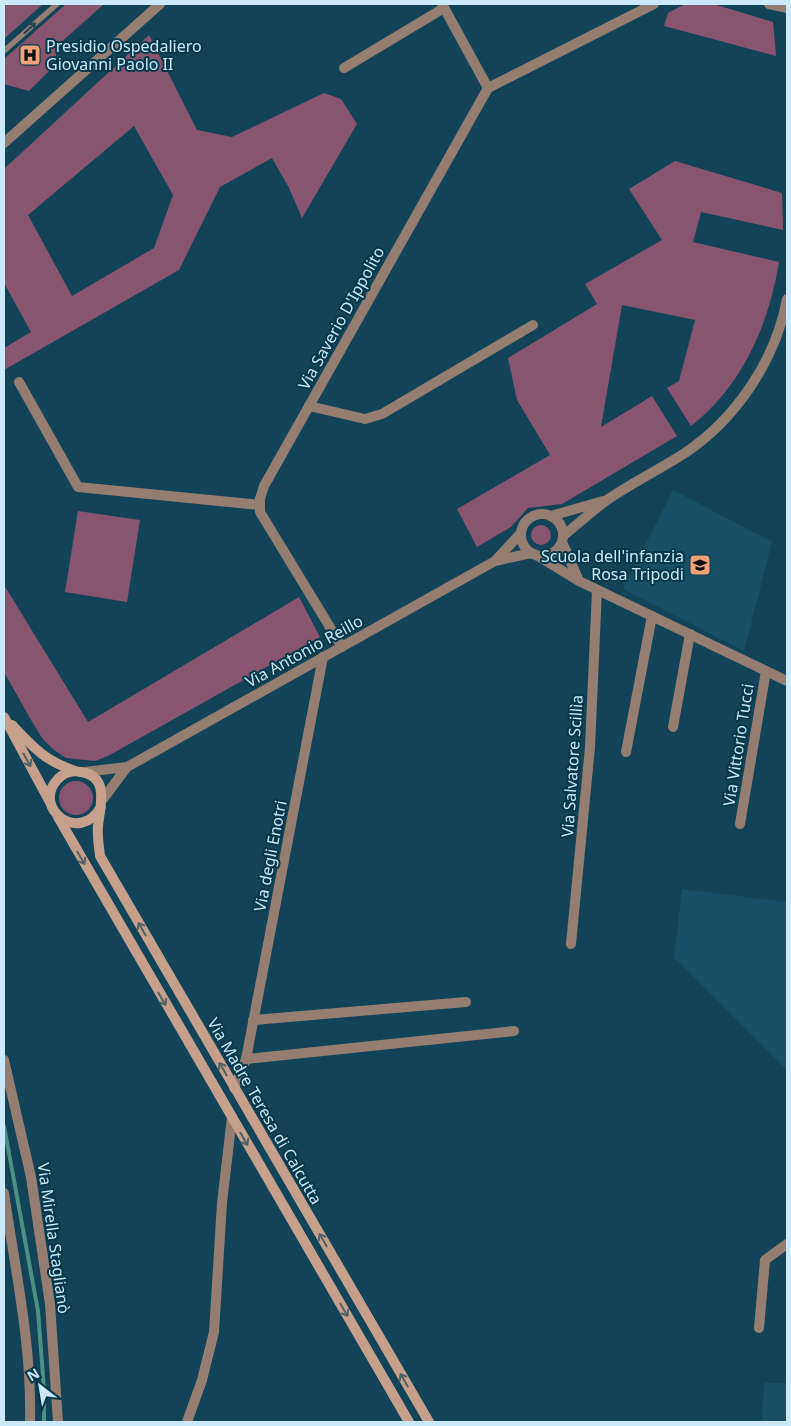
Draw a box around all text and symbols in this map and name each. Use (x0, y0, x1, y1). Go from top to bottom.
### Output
one-way arrow (24, 22, 37, 33)
place label: Presidio Ospedaliero Giovanni Paolo II (46, 35, 202, 75)
hospital icon: Presidio Ospedaliero Giovanni Paolo II (18, 43, 42, 67)
street label: Via Saverio D'Ippolito (293, 243, 389, 393)
place label: Scuola dell'infanzia Rosa Tripodi (541, 545, 684, 585)
school or university icon: Scuola dell'infanzia Rosa Tripodi (688, 553, 712, 577)
street label: Via Antonio Reillo (241, 610, 367, 692)
street label: Via Vittorio Tucci (717, 682, 759, 808)
street label: Via Salvatore Scillìa (556, 694, 588, 838)
one-way arrow (22, 752, 32, 767)
street label: Via degli Enotri (248, 798, 292, 914)
one-way arrow (77, 850, 87, 865)
one-way arrow (136, 922, 146, 936)
one-way arrow (158, 991, 168, 1005)
street label: Via Madre Teresa di Calcutta (202, 1014, 328, 1208)
one-way arrow (218, 1062, 228, 1077)
one-way arrow (240, 1132, 250, 1146)
street label: Via Mirella Staglianò (33, 1161, 75, 1315)
one-way arrow (317, 1233, 327, 1247)
one-way arrow (339, 1302, 349, 1317)
north arrow (15, 1361, 65, 1411)
text: N (23, 1363, 43, 1386)
one-way arrow (399, 1373, 409, 1388)

